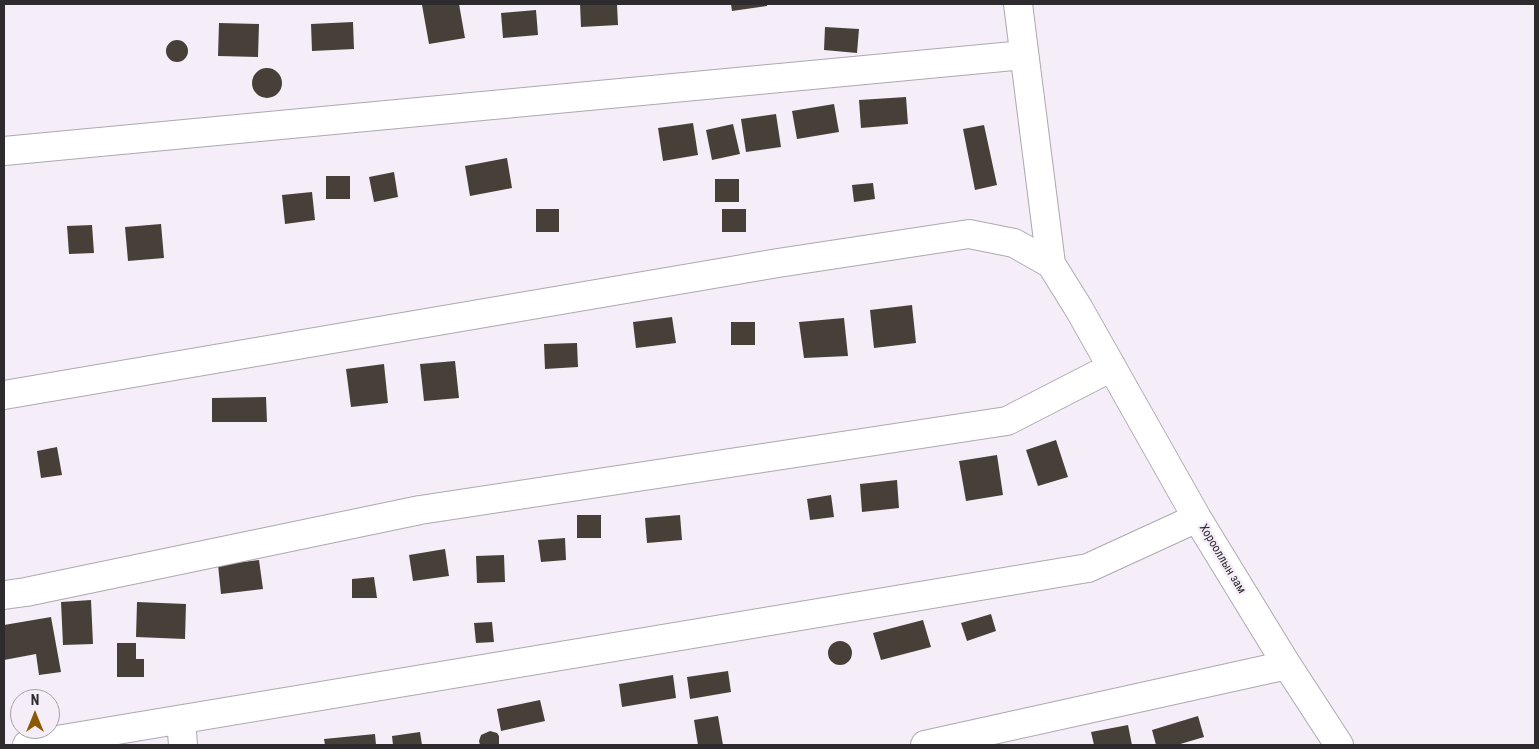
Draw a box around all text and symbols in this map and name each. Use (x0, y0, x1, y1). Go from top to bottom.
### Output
street label: Хорооллын зам (1196, 522, 1248, 596)
north arrow (10, 689, 60, 739)
text: N (31, 692, 39, 708)

